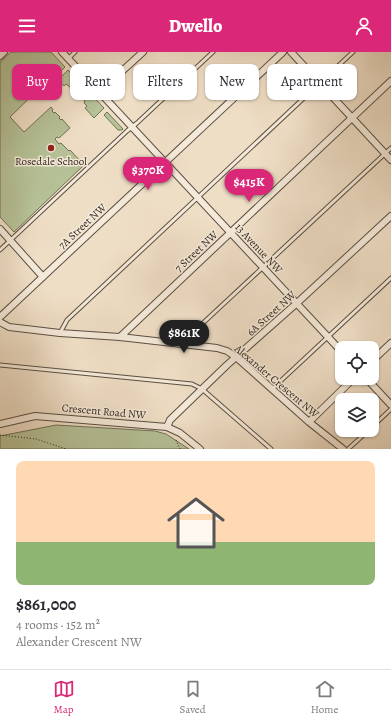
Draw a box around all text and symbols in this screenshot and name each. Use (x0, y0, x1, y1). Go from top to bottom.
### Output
text: Dwello (169, 14, 222, 38)
icon: menu (16, 15, 38, 37)
icon: person (353, 15, 375, 37)
chip: Buy (12, 64, 62, 100)
chip: Rent (70, 64, 125, 100)
chip: Filters (133, 64, 197, 100)
chip: New (205, 64, 259, 100)
chip: Apartment (267, 64, 357, 100)
marker: Rosedale School (46, 143, 56, 153)
place label: Rosedale School (15, 154, 87, 169)
pin: $370K (120, 157, 176, 191)
text: $370K (132, 161, 164, 178)
pin: $415K (221, 169, 277, 203)
text: $415K (234, 173, 264, 190)
street label: 7A Street NW (55, 200, 110, 253)
street label: 13 Avenue NW (231, 220, 286, 277)
street label: 7 Street NW (171, 227, 222, 275)
street label: 6A Street NW (244, 287, 300, 339)
pin: $861K (156, 320, 212, 354)
text: $861K (168, 324, 200, 341)
street label: Alexander Crescent NW (230, 341, 323, 422)
map controls (335, 341, 379, 437)
button: locate (335, 341, 379, 385)
button: layers (335, 393, 379, 437)
street label: Crescent Road NW (61, 400, 148, 423)
icon: home (160, 487, 232, 559)
text: $861,000 (16, 593, 76, 616)
text: 4 rooms · 152 m² (16, 616, 100, 633)
text: Alexander Crescent NW (16, 633, 142, 650)
tab: Map (53, 678, 75, 717)
tab: Saved (180, 678, 206, 717)
tab: Home (311, 678, 338, 717)

